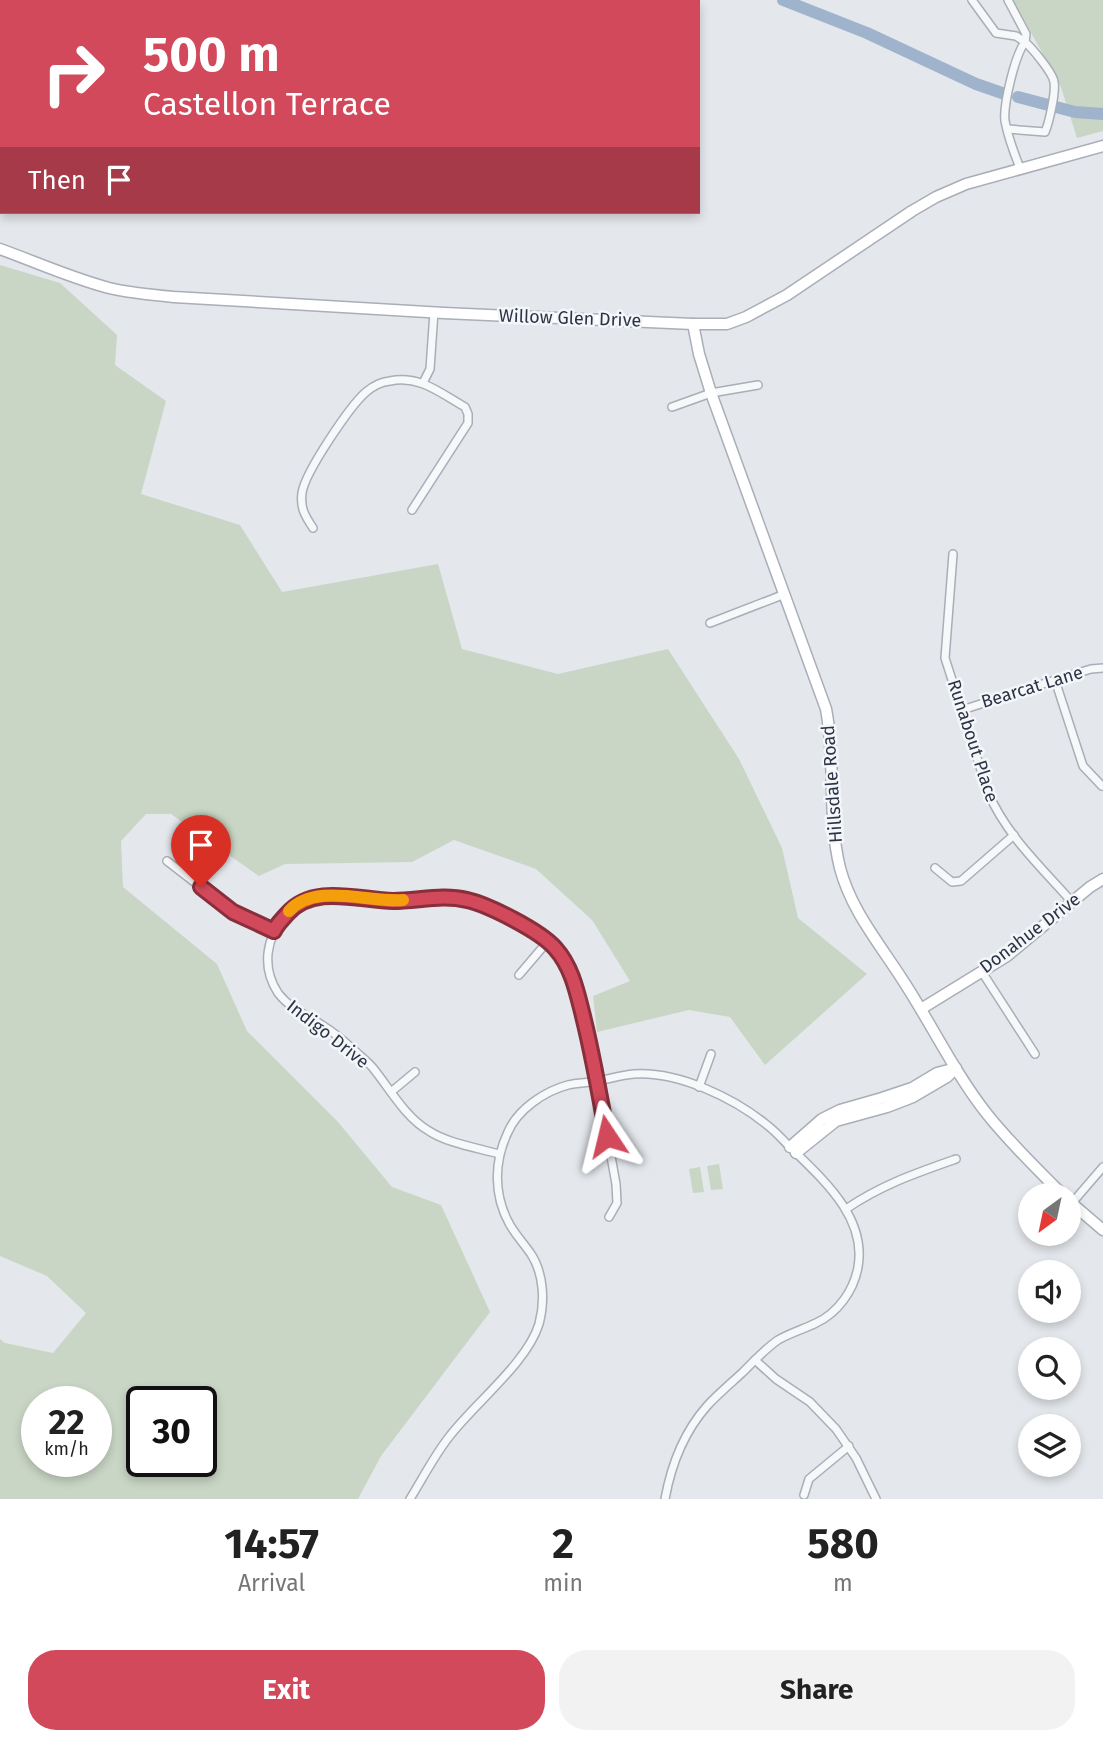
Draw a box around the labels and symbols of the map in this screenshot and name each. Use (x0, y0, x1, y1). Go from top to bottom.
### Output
street label: Willow Glen Drive (498, 305, 642, 331)
street label: Bearcat Lane (978, 661, 1086, 713)
street label: Runabout Place (943, 677, 1003, 805)
street label: Hillsdale Road (817, 724, 847, 844)
pin (171, 815, 231, 887)
street label: Donahue Drive (975, 888, 1085, 978)
street label: Indigo Drive (283, 995, 373, 1073)
position arrow (570, 1099, 644, 1173)
north arrow (1018, 1183, 1082, 1246)
speed limit sign: 30 (126, 1386, 217, 1477)

